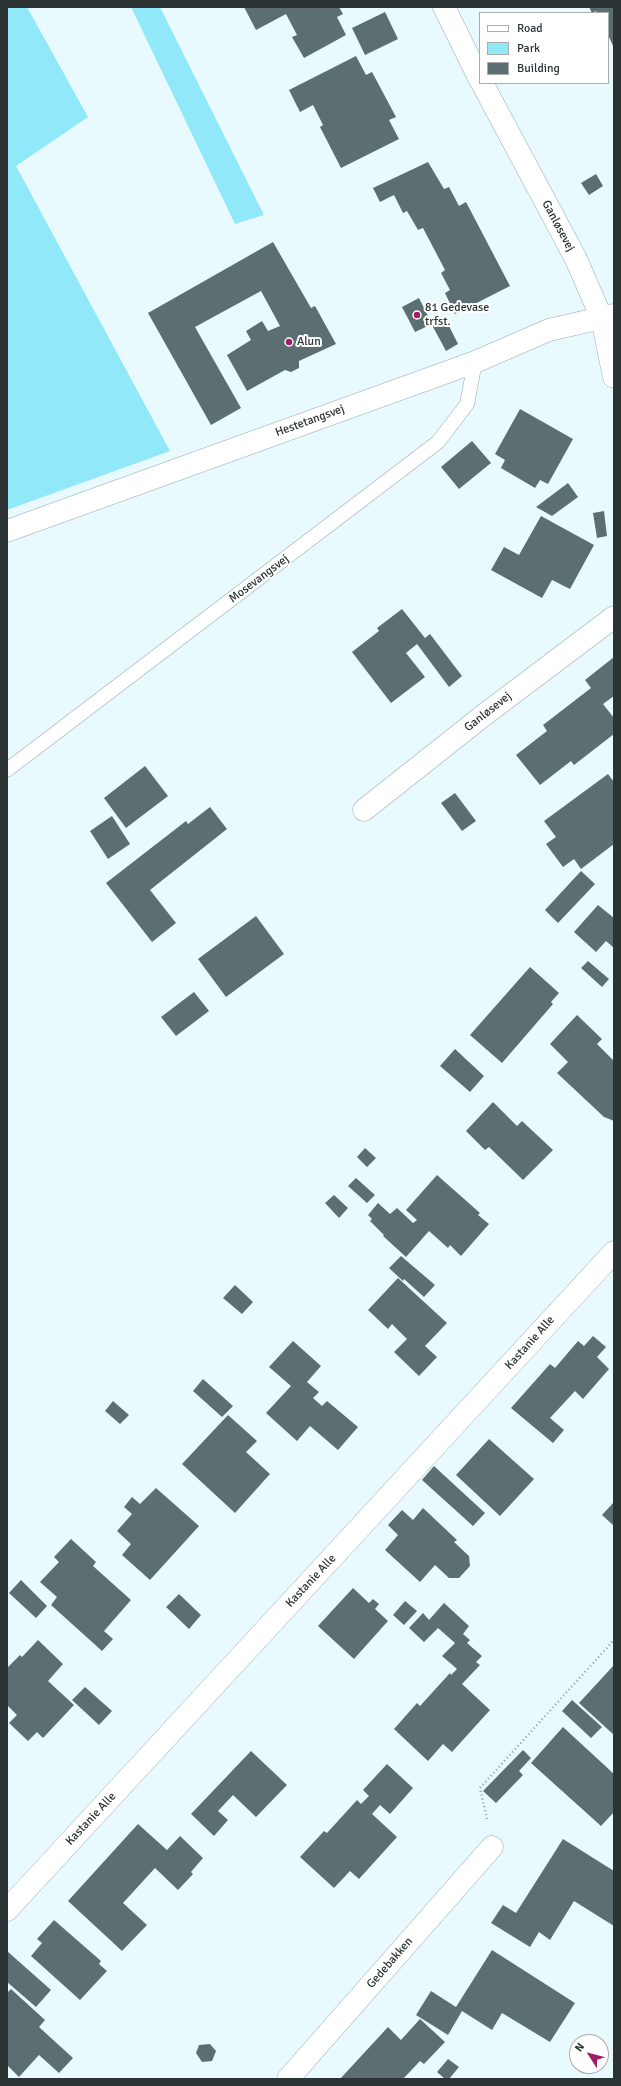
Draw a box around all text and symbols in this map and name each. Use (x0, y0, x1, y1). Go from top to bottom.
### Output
legend (479, 12, 609, 84)
text: Road (517, 21, 543, 36)
text: Park (517, 41, 540, 56)
text: Building (517, 61, 560, 76)
street label: Ganløsevej (539, 198, 577, 254)
place label: 81 Gedevase trfst. (425, 301, 489, 329)
marker: 81 Gedevase trfst. (412, 310, 422, 320)
place label: Alun (297, 335, 321, 349)
marker: Alun (284, 337, 294, 347)
street label: Hestetangsvej (273, 402, 347, 440)
street label: Mosevangsvej (226, 552, 292, 606)
street label: Ganløsevej (462, 689, 514, 735)
street label: Kastanie Alle (502, 1313, 558, 1373)
street label: Kastanie Alle (283, 1552, 339, 1610)
street label: Kastanie Alle (63, 1790, 119, 1848)
street label: Gedebakken (364, 1935, 416, 1991)
north arrow (569, 2034, 609, 2074)
text: N (572, 2040, 587, 2054)

